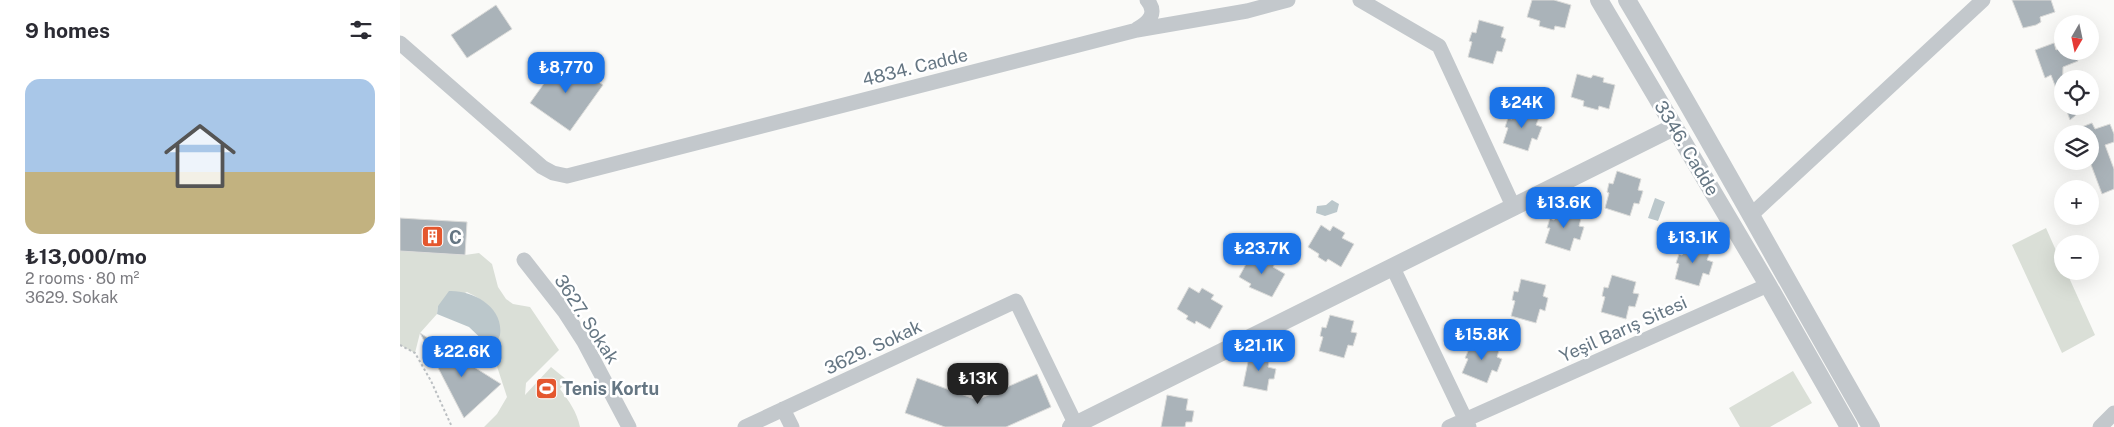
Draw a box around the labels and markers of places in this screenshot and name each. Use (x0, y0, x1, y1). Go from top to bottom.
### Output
pin: ₺8,770 (525, 52, 607, 94)
pin: ₺24K (1492, 86, 1552, 129)
pin: ₺13.6K (1523, 186, 1605, 229)
pin: ₺13.1K (1652, 222, 1734, 264)
building icon: C (421, 225, 445, 249)
place label: C (449, 227, 462, 248)
pin: ₺23.7K (1221, 232, 1303, 275)
pin: ₺15.8K (1441, 318, 1523, 361)
pin: ₺21.1K (1218, 330, 1300, 372)
pin: ₺22.6K (421, 336, 503, 378)
pin: ₺13K (948, 362, 1008, 405)
sports icon: Tenis Kortu (534, 376, 558, 400)
place label: Tenis Kortu (562, 378, 659, 399)

